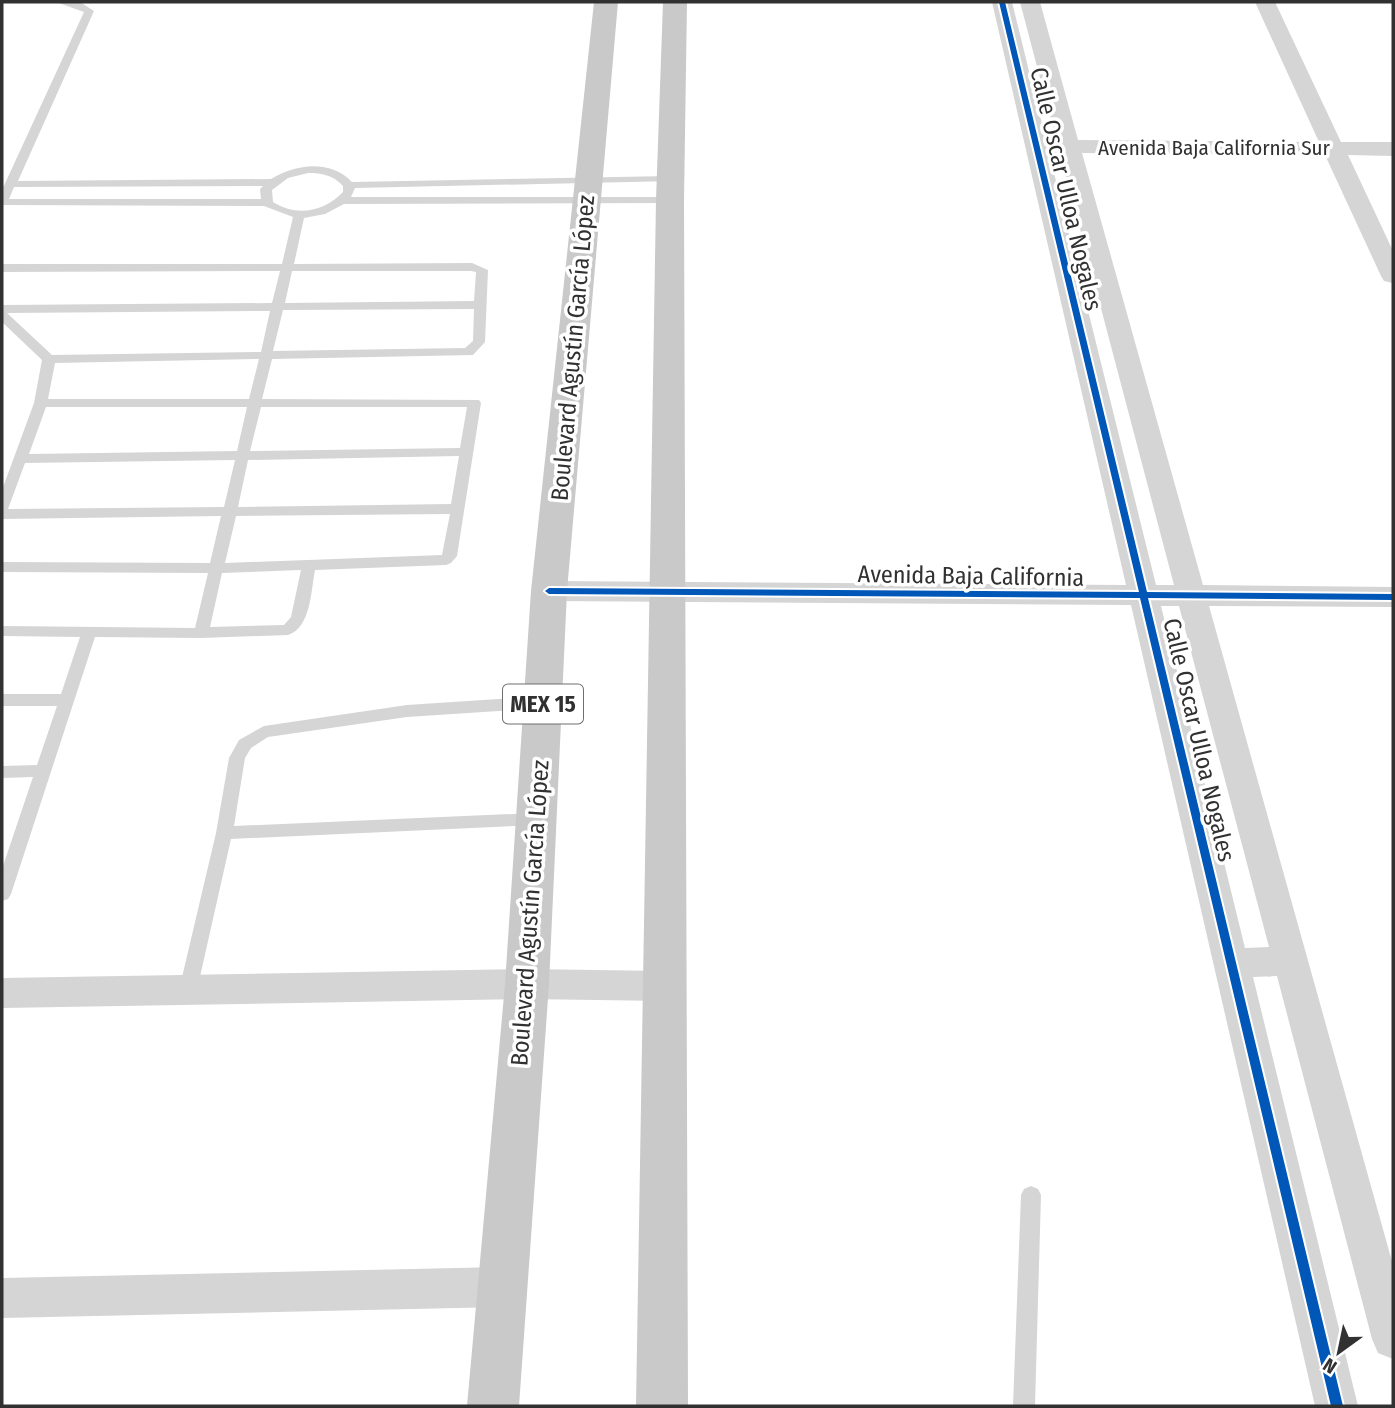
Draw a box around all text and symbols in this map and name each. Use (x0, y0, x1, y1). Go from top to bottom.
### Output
street label: Calle Oscar Ulloa Nogales (1024, 65, 1108, 313)
street label: Avenida Baja California Sur (1098, 135, 1331, 161)
street label: Boulevard Agustín García López (546, 194, 600, 502)
street label: Avenida Baja California (857, 560, 1085, 592)
street label: Calle Oscar Ulloa Nogales (1157, 616, 1241, 864)
road number: MEX 15 (503, 684, 583, 724)
street label: Boulevard Agustín García López (505, 759, 555, 1067)
north arrow (1304, 1317, 1374, 1387)
text: N (1319, 1353, 1341, 1379)

